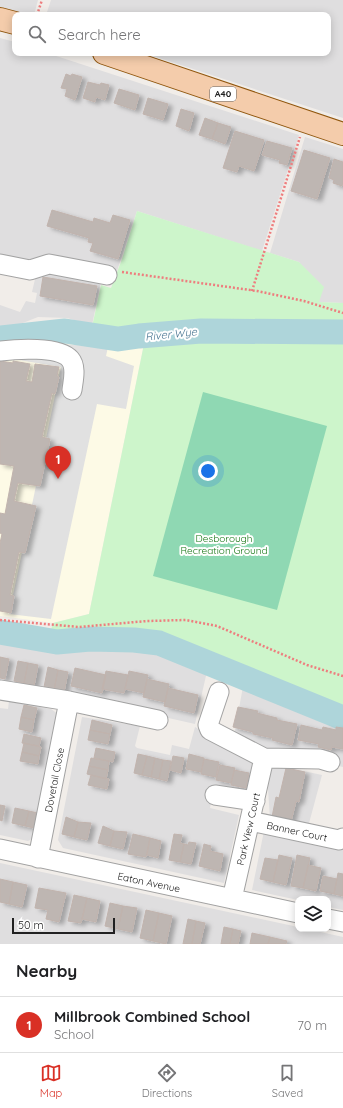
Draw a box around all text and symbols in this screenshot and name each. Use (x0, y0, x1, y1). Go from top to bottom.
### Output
search box (12, 12, 331, 56)
icon: search (26, 23, 48, 45)
text: Search here (58, 25, 141, 44)
road number: A40 (210, 87, 236, 101)
water label: River Wye (144, 324, 198, 344)
pin: 1 (45, 446, 71, 479)
your location (198, 461, 218, 481)
park label: Desborough Recreation Ground (180, 532, 268, 557)
street label: Dovetail Close (42, 746, 67, 814)
street label: Park View Court (234, 791, 263, 867)
street label: Banner Court (265, 819, 329, 844)
street label: Eaton Avenue (116, 869, 182, 896)
map controls (295, 896, 331, 932)
button: layers (295, 896, 331, 932)
scale bar (12, 916, 115, 935)
text: 50 m (18, 918, 44, 932)
text: Nearby (16, 960, 77, 981)
text: Millbrook Combined School (54, 1007, 250, 1026)
text: 1 (26, 1017, 32, 1033)
text: 70 m (297, 1017, 327, 1033)
text: School (54, 1026, 94, 1042)
tab: Map (40, 1062, 62, 1100)
tab: Directions (142, 1062, 192, 1100)
tab: Saved (272, 1062, 303, 1100)

